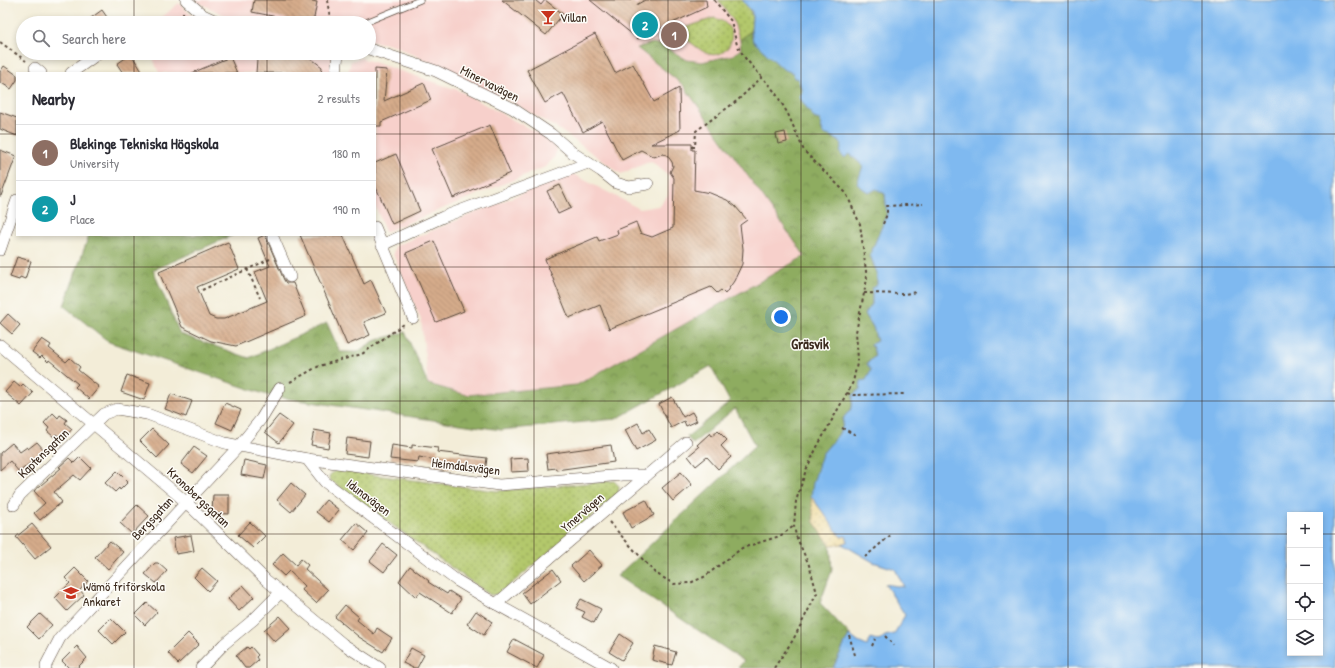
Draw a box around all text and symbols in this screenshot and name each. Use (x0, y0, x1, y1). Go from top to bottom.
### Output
bar icon: Villan (539, 8, 557, 26)
place label: Villan (560, 8, 587, 26)
pin: 2 (632, 10, 658, 40)
search box (16, 16, 376, 60)
pin: 1 (661, 20, 687, 50)
icon: search (30, 27, 52, 49)
text: Search here (62, 28, 126, 49)
street label: Minervavägen (457, 60, 523, 106)
text: Nearby (32, 87, 75, 110)
text: 2 results (318, 89, 360, 107)
text: Blekinge Tekniska Högskola (70, 133, 218, 154)
text: 1 (43, 144, 47, 162)
text: 180 m (332, 144, 360, 162)
text: University (70, 154, 119, 172)
text: J (70, 189, 76, 210)
text: 2 (42, 200, 48, 218)
text: 190 m (333, 200, 360, 218)
text: Place (70, 210, 95, 228)
your location (771, 307, 791, 327)
district label: Gräsvik (791, 334, 829, 353)
street label: Kaptensgatan (14, 424, 72, 482)
street label: Heimdalsvägen (431, 453, 501, 479)
street label: Kronobergsgatan (163, 463, 235, 531)
street label: Idunavägen (343, 474, 395, 520)
street label: Ymervägen (557, 488, 608, 536)
street label: Bergsgatan (127, 492, 177, 544)
map controls (1287, 512, 1323, 656)
button: + (1287, 512, 1323, 548)
button: − (1287, 548, 1323, 584)
place label: Wämö friförskola Ankaret (83, 577, 165, 610)
school or university icon: Wämö friförskola Ankaret (62, 584, 80, 602)
button: locate (1287, 584, 1323, 620)
button: layers (1287, 620, 1323, 656)

